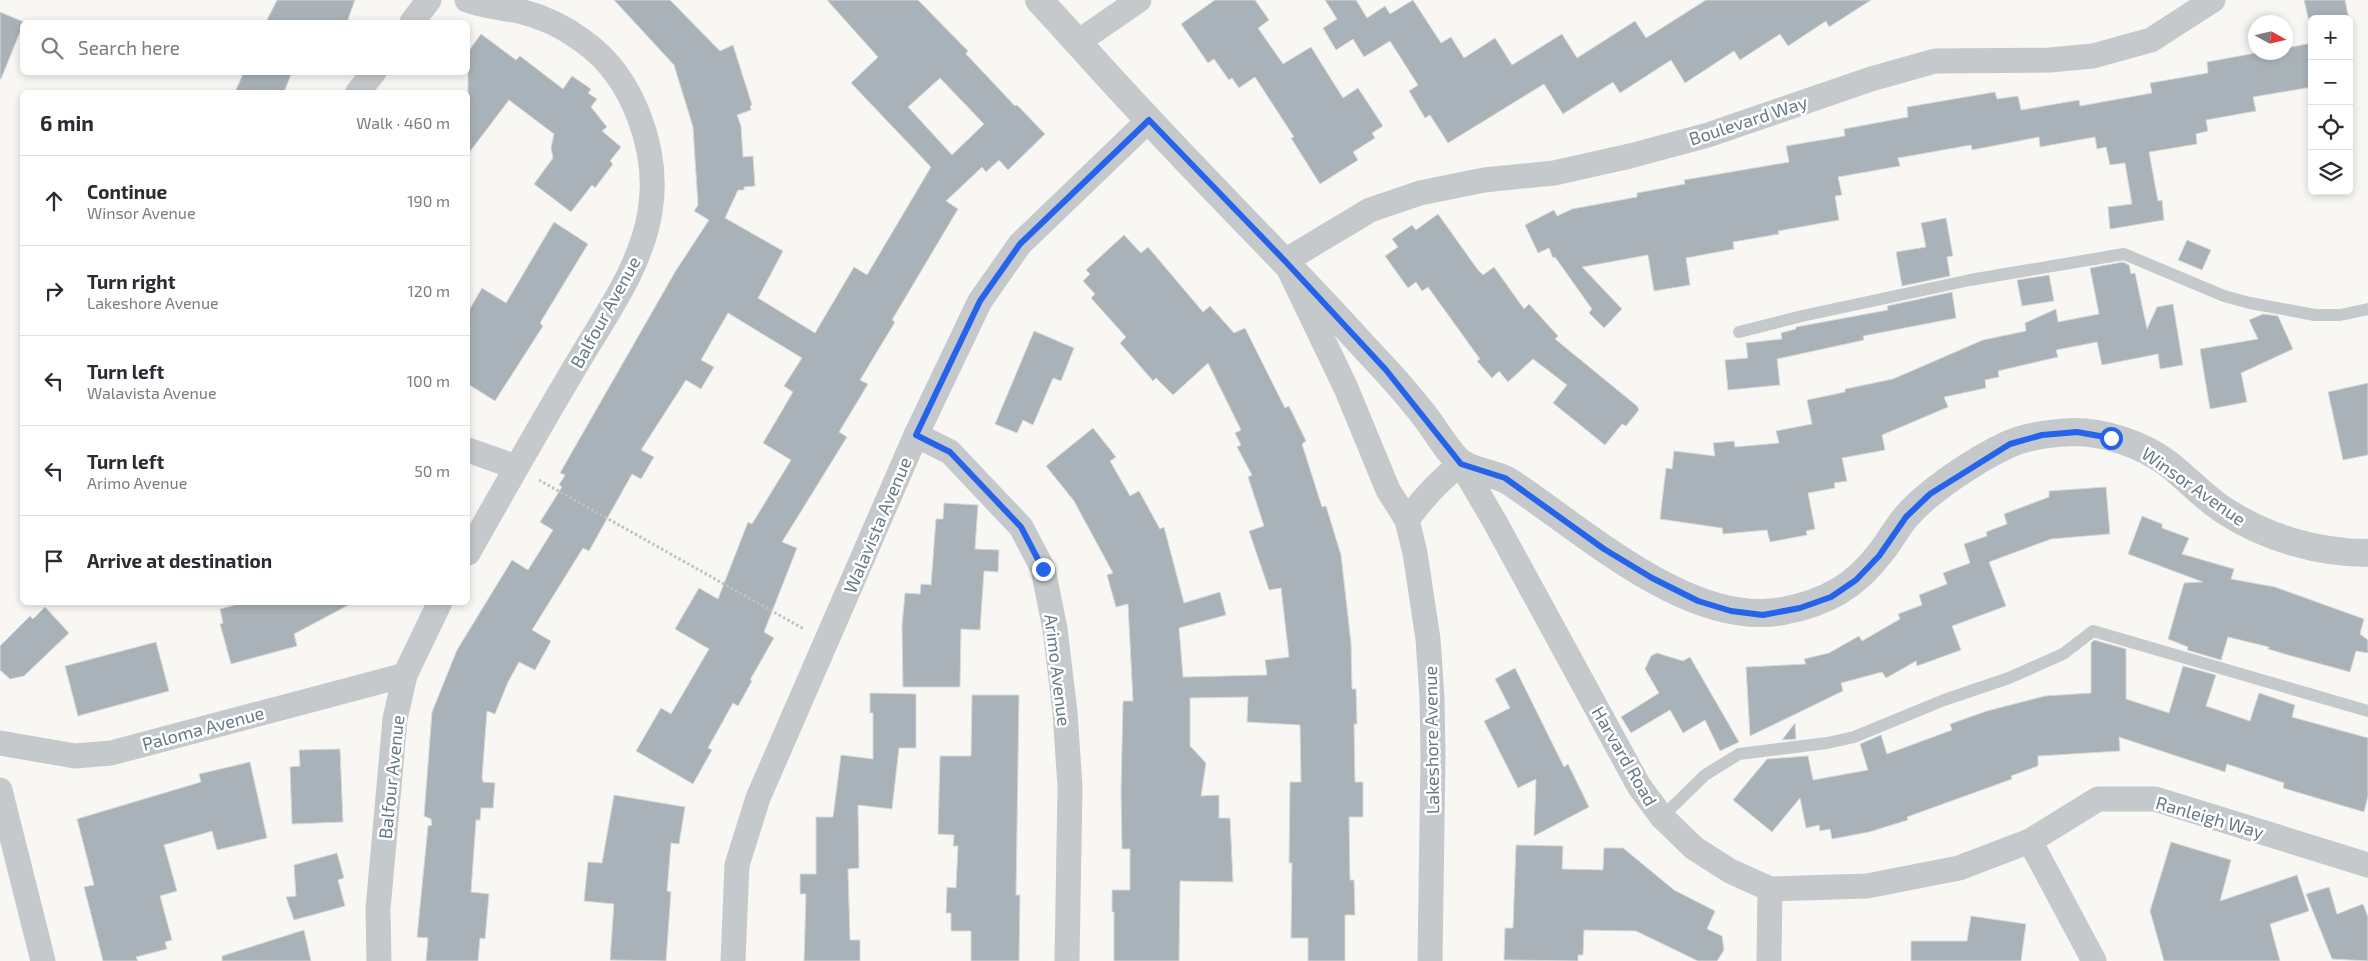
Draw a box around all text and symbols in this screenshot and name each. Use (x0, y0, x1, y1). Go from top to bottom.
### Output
north arrow (2248, 15, 2293, 60)
map controls (2308, 15, 2353, 195)
button: + (2308, 15, 2353, 60)
search box (20, 20, 470, 75)
icon: search (38, 34, 66, 62)
text: Search here (78, 36, 180, 59)
button: − (2308, 60, 2353, 105)
street label: Boulevard Way (1686, 90, 1810, 150)
button: locate (2308, 105, 2353, 150)
text: 6 min (40, 110, 94, 135)
text: Walk · 460 m (356, 113, 450, 132)
button: layers (2308, 150, 2353, 195)
text: Continue (87, 180, 167, 203)
icon: ahead (40, 187, 68, 215)
text: 190 m (407, 191, 450, 210)
text: Winsor Avenue (87, 203, 196, 222)
street label: Balfour Avenue (565, 252, 645, 372)
text: Turn right (87, 270, 175, 293)
icon: right (40, 277, 68, 305)
text: 120 m (407, 281, 450, 300)
text: Lakeshore Avenue (87, 293, 219, 312)
text: Turn left (87, 360, 164, 383)
icon: left (40, 367, 68, 395)
text: 100 m (407, 371, 450, 390)
text: Walavista Avenue (87, 383, 217, 402)
route start (2100, 427, 2123, 450)
street label: Winsor Avenue (2138, 442, 2250, 530)
text: Turn left (87, 450, 164, 473)
street label: Walavista Avenue (838, 454, 916, 596)
icon: left (40, 457, 68, 485)
text: 50 m (414, 461, 450, 480)
text: Arimo Avenue (87, 473, 187, 492)
icon: arrive (40, 547, 68, 575)
text: Arrive at destination (87, 549, 272, 572)
route end (1032, 558, 1055, 581)
street label: Arimo Avenue (1040, 613, 1076, 727)
street label: Lakeshore Avenue (1419, 666, 1443, 814)
street label: Paloma Avenue (140, 701, 266, 755)
street label: Harvard Road (1588, 702, 1662, 810)
street label: Balfour Avenue (374, 714, 408, 840)
street label: Ranleigh Way (2153, 791, 2267, 843)

